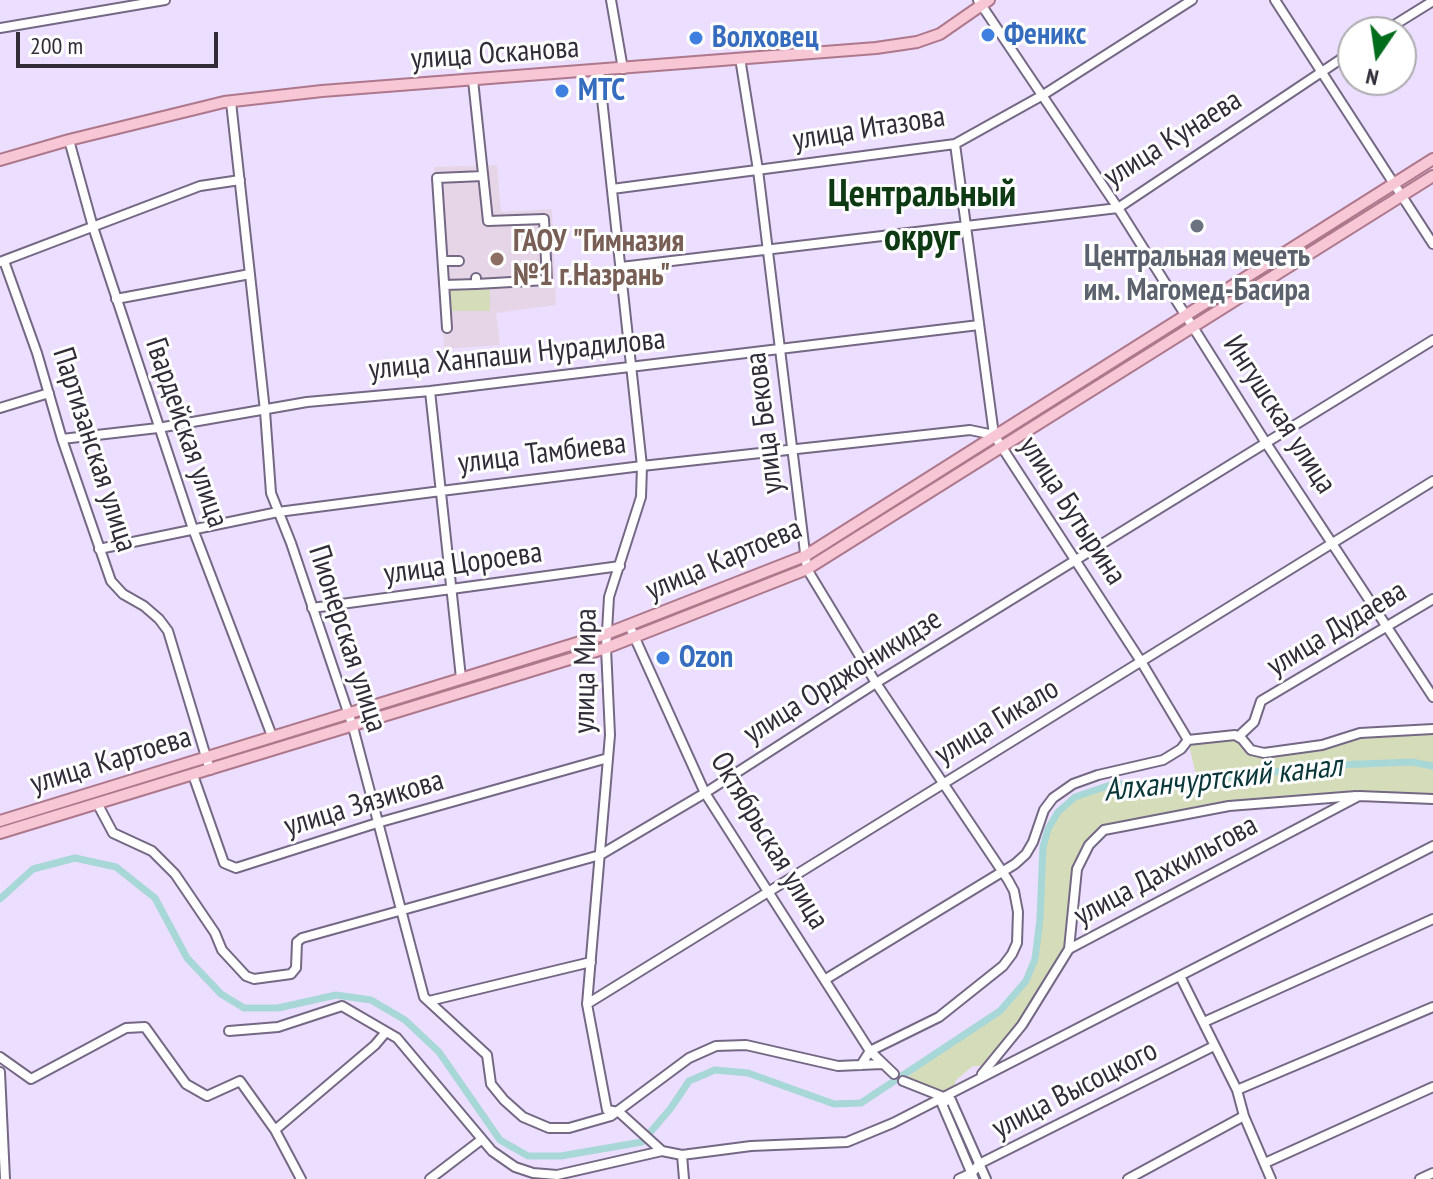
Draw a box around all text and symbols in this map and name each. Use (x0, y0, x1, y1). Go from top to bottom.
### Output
scale bar (20, 16, 222, 66)
north arrow (1337, 16, 1417, 96)
place label: Феникс (1004, 17, 1086, 53)
place label: Волховец (712, 20, 819, 56)
marker: Феникс (979, 26, 997, 44)
marker: Волховец (687, 29, 705, 47)
text: 200 m (30, 30, 83, 61)
street label: улица Осканова (410, 30, 580, 78)
text: N (1363, 62, 1381, 92)
place label: МТС (578, 73, 625, 109)
marker: МТС (553, 82, 571, 100)
street label: улица Кунаева (1098, 83, 1248, 195)
street label: улица Итазова (790, 99, 948, 159)
district label: Центральный округ (828, 172, 1016, 262)
marker: Центральная мечеть им. Магомед-Басира (1188, 217, 1206, 235)
place label: ГАОУ "Гимназия №1 г.Назрань" (513, 224, 684, 294)
place label: Центральная мечеть им. Магомед-Басира (1084, 239, 1310, 310)
marker: ГАОУ "Гимназия №1 г.Назрань" (488, 250, 506, 268)
street label: улица Ханпаши Нурадилова (367, 322, 667, 388)
street label: Ингушская улица (1215, 329, 1343, 501)
street label: Гвардейская улица (137, 334, 235, 532)
street label: Партизанская улица (44, 343, 144, 557)
street label: улица Бекова (738, 350, 792, 496)
street label: улица Тамбиева (456, 426, 628, 482)
street label: улица Бутырина (1011, 430, 1133, 592)
street label: улица Картоева (641, 511, 807, 609)
street label: улица Цороева (382, 535, 544, 593)
street label: Пионерская улица (300, 541, 394, 737)
street label: улица Дудаева (1261, 573, 1413, 685)
street label: улица Орджоникидзе (737, 602, 949, 752)
street label: улица Мира (567, 608, 605, 734)
place label: Ozon (679, 640, 733, 676)
marker: Ozon (654, 649, 672, 667)
street label: улица Гикало (929, 671, 1065, 773)
street label: улица Картоева (26, 720, 196, 802)
street label: Октябрьская улица (702, 746, 836, 936)
water label: Алханчуртский канал (1102, 747, 1344, 811)
street label: улица Зязикова (280, 763, 448, 845)
street label: улица Дахкильгова (1068, 808, 1264, 934)
street label: улица Высоцкого (986, 1033, 1164, 1147)

